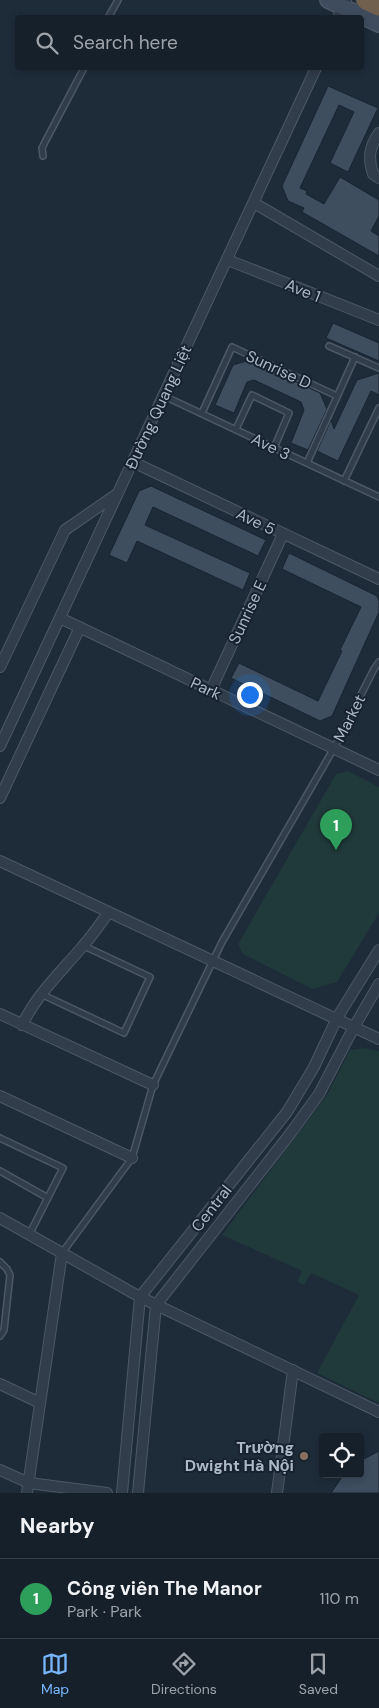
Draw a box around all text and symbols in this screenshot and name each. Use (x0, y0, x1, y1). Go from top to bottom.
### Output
search box (15, 15, 364, 70)
icon: search (33, 29, 61, 57)
text: Search here (73, 30, 178, 55)
street label: Ave 1 (282, 274, 324, 307)
street label: Đường Quang Liệt (120, 342, 196, 473)
street label: Sunrise D (243, 345, 315, 394)
street label: Ave 3 (248, 428, 294, 465)
street label: Ave 5 (233, 503, 279, 540)
street label: Sunrise E (224, 577, 271, 647)
street label: Park (187, 672, 225, 705)
your location (237, 682, 263, 708)
street label: Market (329, 691, 370, 746)
pin: 1 (320, 809, 352, 850)
street label: Central (186, 1180, 236, 1236)
map controls (319, 1433, 364, 1478)
button: locate (319, 1433, 364, 1478)
place label: Trường Dwight Hà Nội (185, 1437, 294, 1476)
marker: Trường Dwight Hà Nội (298, 1450, 310, 1462)
text: Nearby (20, 1512, 94, 1540)
text: Công viên The Manor (67, 1576, 262, 1601)
text: 1 (33, 1588, 39, 1609)
text: 110 m (320, 1588, 359, 1609)
text: Park · Park (67, 1601, 142, 1622)
tab: Map (41, 1650, 69, 1698)
tab: Directions (151, 1650, 217, 1698)
tab: Saved (299, 1650, 338, 1698)

